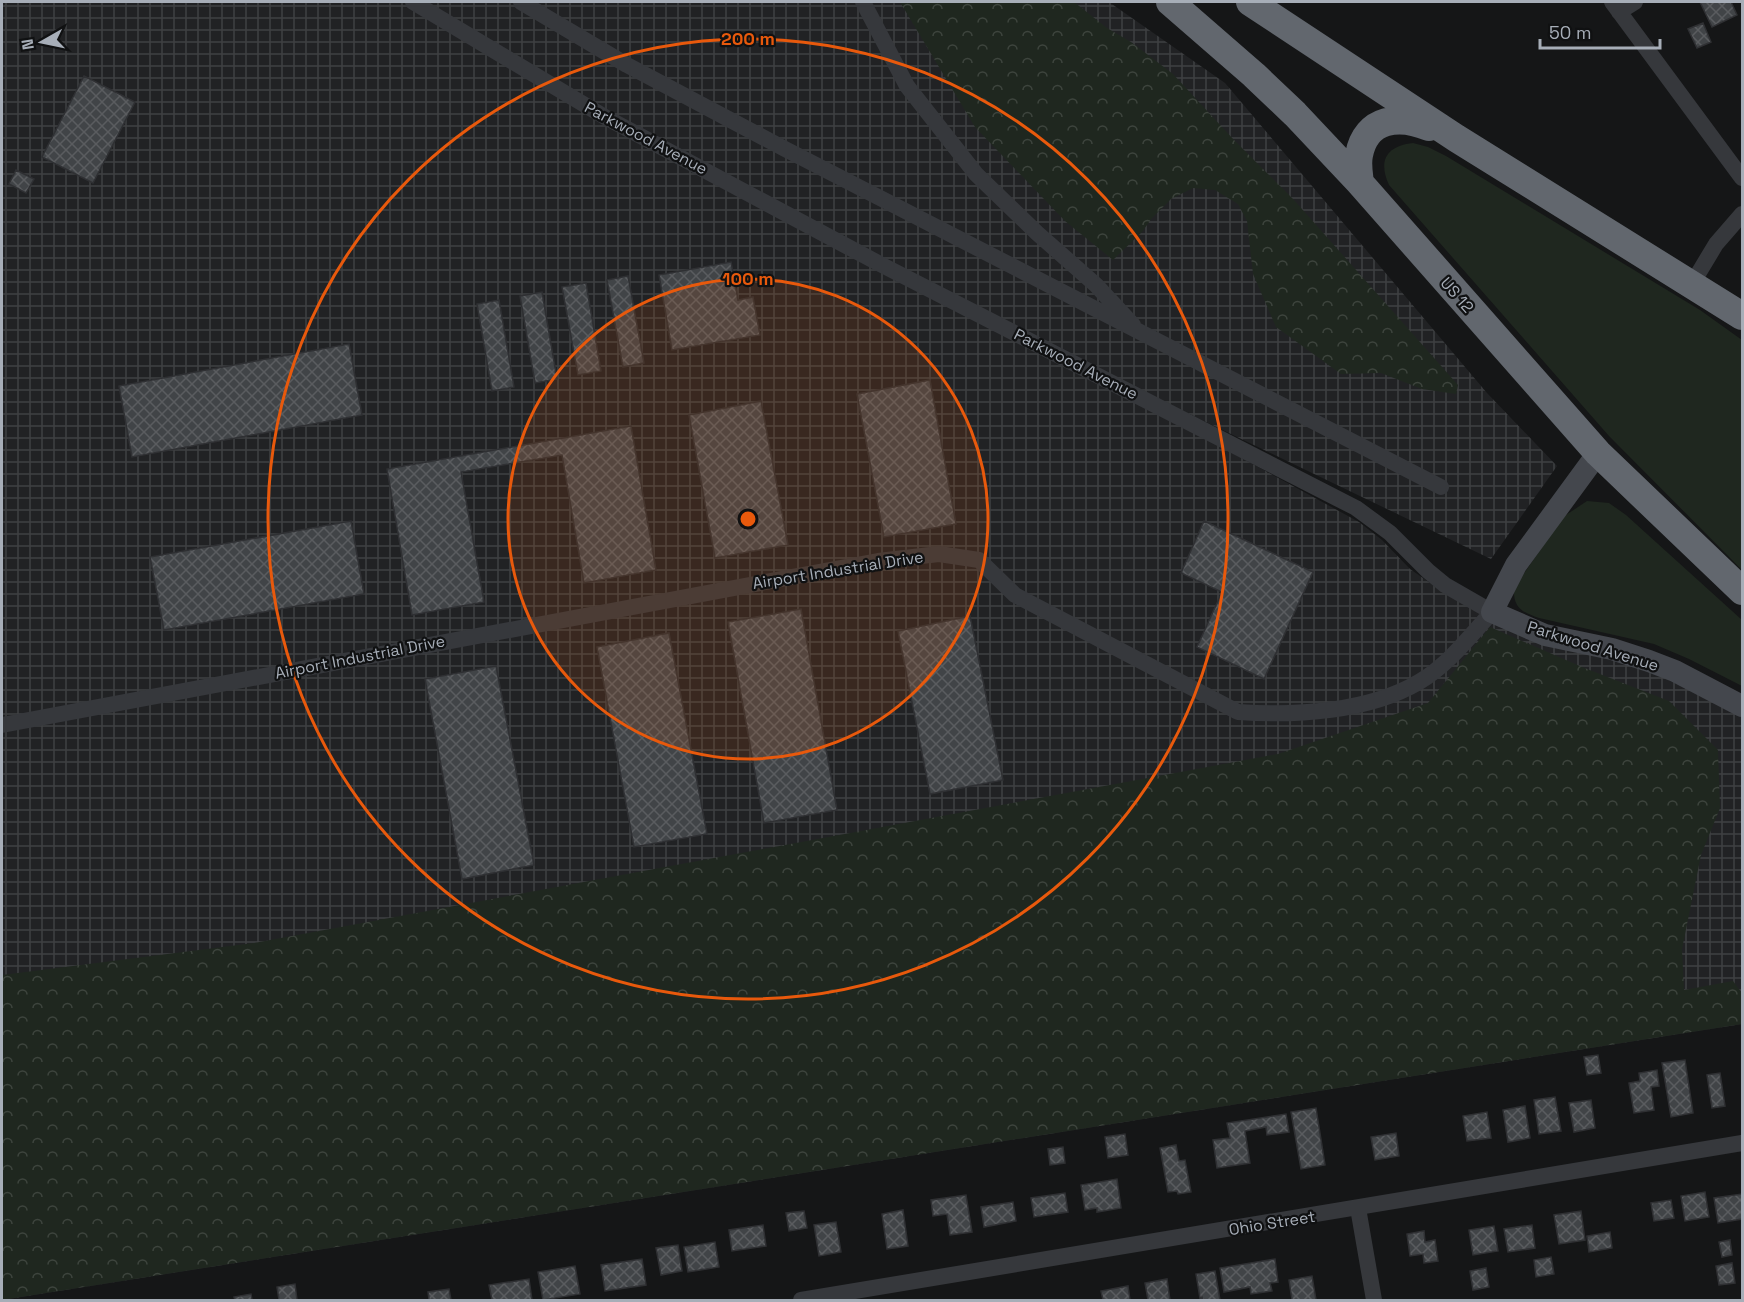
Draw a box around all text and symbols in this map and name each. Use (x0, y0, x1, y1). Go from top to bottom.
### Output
north arrow (12, 12, 72, 72)
scale bar (1540, 12, 1660, 50)
text: 50 m (1549, 21, 1591, 44)
text: 200 m (721, 27, 775, 50)
text: N (16, 37, 39, 51)
street label: Parkwood Avenue (581, 97, 711, 179)
text: 100 m (722, 267, 774, 290)
street label: US 12 (1436, 273, 1478, 317)
street label: Parkwood Avenue (1010, 324, 1142, 404)
centre of rings (738, 509, 758, 529)
street label: Airport Industrial Drive (751, 546, 925, 594)
street label: Parkwood Avenue (1525, 616, 1661, 676)
street label: Airport Industrial Drive (273, 630, 447, 684)
street label: Ohio Street (1227, 1206, 1317, 1240)

